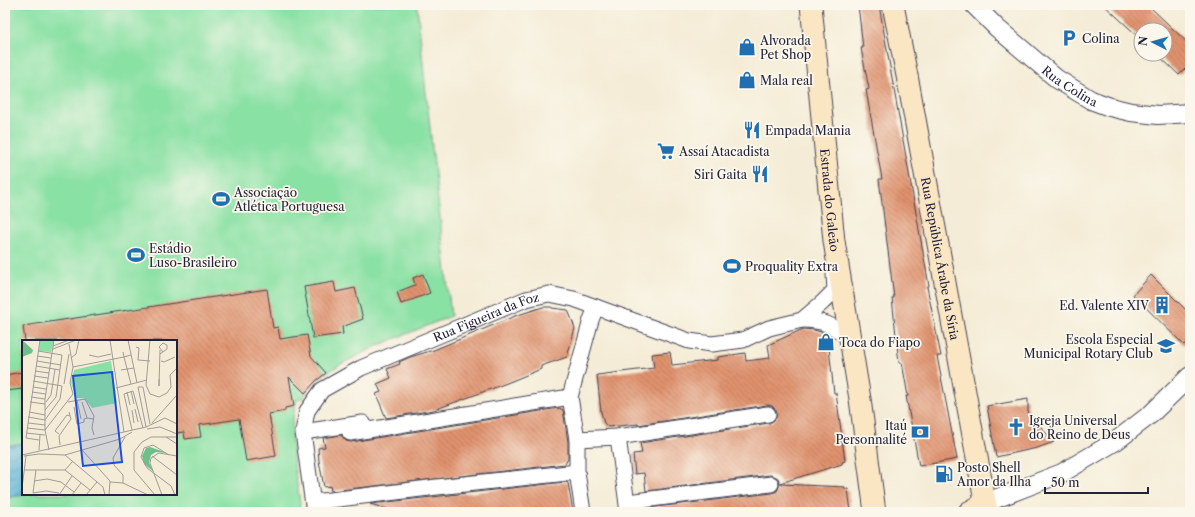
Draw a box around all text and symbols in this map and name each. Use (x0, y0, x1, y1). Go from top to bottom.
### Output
north arrow (1133, 22, 1173, 62)
parking icon: Colina (1059, 28, 1079, 48)
place label: Colina (1082, 31, 1120, 46)
place label: Alvorada Pet Shop (759, 33, 811, 62)
text: N (1136, 35, 1151, 46)
shop icon: Alvorada Pet Shop (737, 37, 757, 57)
street label: Rua Colina (1039, 62, 1100, 109)
shop icon: Mala real (737, 70, 757, 90)
place label: Mala real (760, 73, 813, 88)
restaurant icon: Empada Mania (742, 120, 762, 140)
place label: Empada Mania (765, 123, 851, 138)
supermarket icon: Assaí Atacadista (656, 141, 676, 161)
place label: Assaí Atacadista (678, 144, 770, 159)
street label: Estrada do Galeão (818, 148, 843, 253)
restaurant icon: Siri Gaita (750, 164, 770, 184)
place label: Siri Gaita (694, 167, 748, 182)
street label: Rua República Árabe da Síria (918, 176, 963, 342)
place label: Associação Atlética Portuguesa (233, 185, 345, 214)
sports icon: Associação Atlética Portuguesa (211, 189, 231, 209)
place label: Estádio Luso-Brasileiro (149, 241, 237, 270)
sports icon: Estádio Luso-Brasileiro (126, 245, 146, 265)
sports icon: Proquality Extra (722, 256, 742, 276)
place label: Proquality Extra (745, 259, 839, 274)
street label: Rua Figueira da Foz (431, 289, 540, 345)
building icon: Ed. Valente XIV (1152, 295, 1172, 315)
place label: Ed. Valente XIV (1059, 298, 1149, 313)
shop icon: Toca do Fiapo (816, 332, 836, 352)
place label: Escola Especial Municipal Rotary Club (1023, 332, 1153, 361)
place label: Toca do Fiapo (839, 335, 920, 350)
school or university icon: Escola Especial Municipal Rotary Club (1156, 336, 1176, 356)
inset map (22, 340, 177, 495)
place label: Igreja Universal do Reino de Deus (1029, 413, 1130, 442)
church icon: Igreja Universal do Reino de Deus (1006, 417, 1026, 437)
place label: Itaú Personnalité (835, 418, 908, 447)
bank icon: Itaú Personnalité (910, 422, 930, 442)
place label: Posto Shell Amor da Ilha (956, 460, 1032, 489)
fuel station icon: Posto Shell Amor da Ilha (934, 464, 954, 484)
scale bar (1045, 469, 1148, 495)
text: 50 m (1051, 475, 1080, 490)

